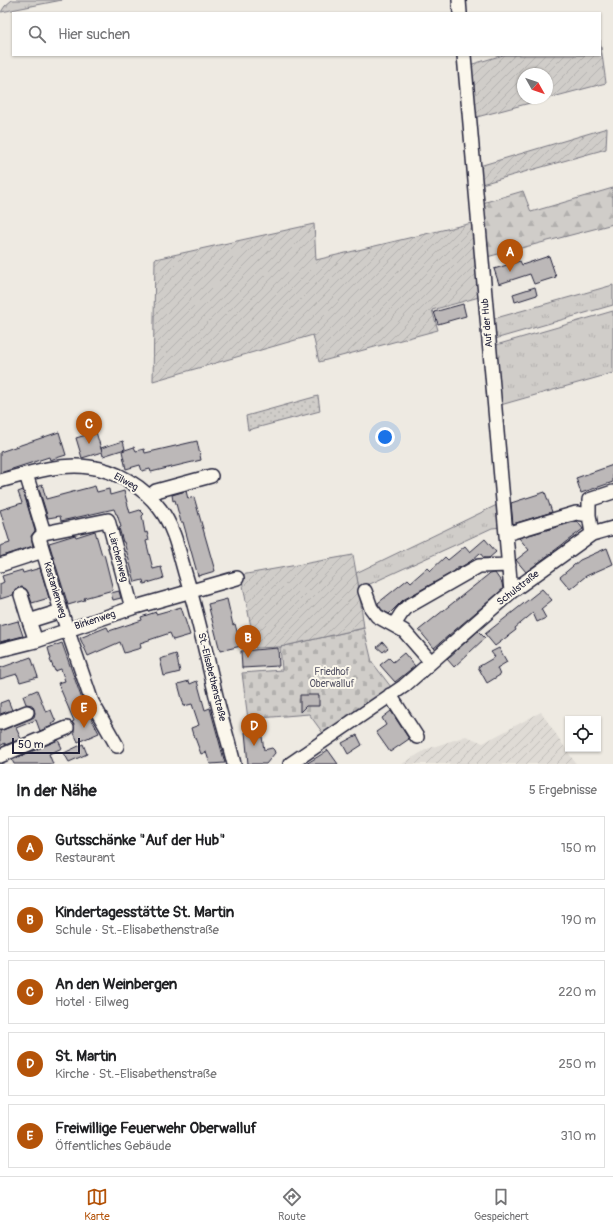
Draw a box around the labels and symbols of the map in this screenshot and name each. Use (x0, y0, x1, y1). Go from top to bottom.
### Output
north arrow (517, 68, 553, 104)
pin: A (497, 239, 523, 272)
street label: Auf der Hub (479, 298, 495, 348)
pin: C (76, 411, 102, 444)
your location (375, 427, 395, 447)
street label: Eilweg (112, 470, 140, 494)
street label: Lärchenweg (106, 531, 130, 583)
street label: Kastanienweg (41, 560, 69, 620)
street label: Schulstraße (495, 568, 541, 608)
street label: Birkenweg (73, 608, 117, 632)
pin: B (235, 625, 261, 658)
street label: St.-Elisabethenstraße (195, 632, 229, 722)
park label: Friedhof Oberwalluf (309, 666, 355, 690)
pin: E (71, 695, 97, 728)
pin: D (241, 713, 267, 746)
scale bar (12, 736, 80, 755)

